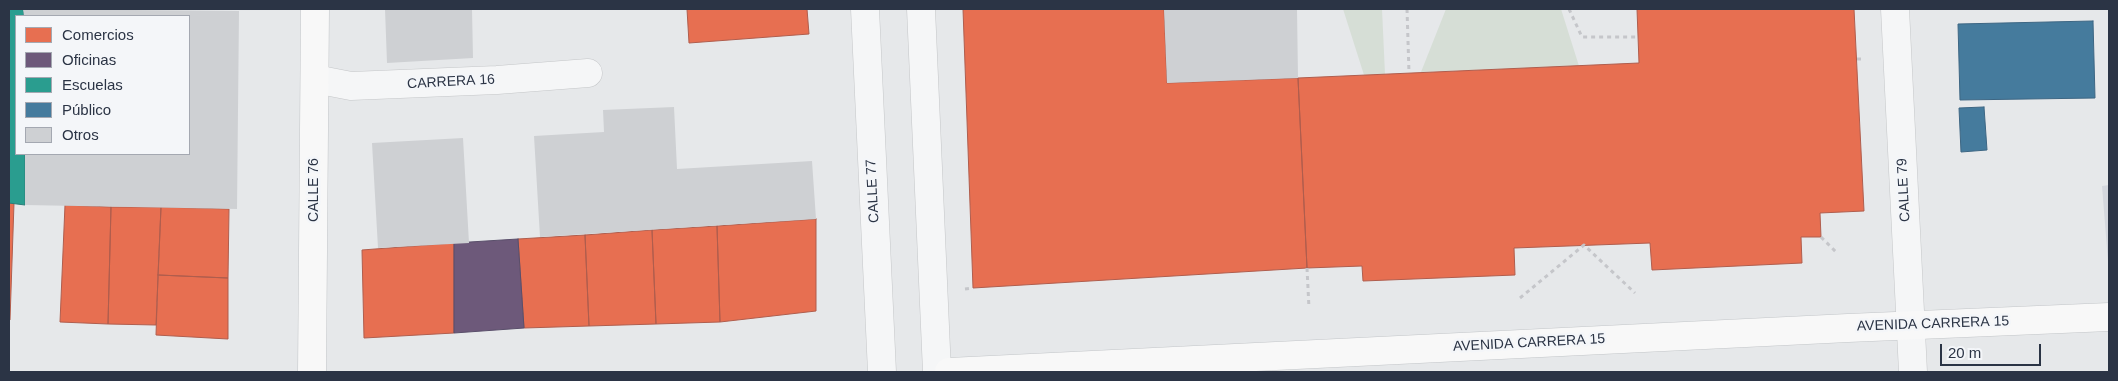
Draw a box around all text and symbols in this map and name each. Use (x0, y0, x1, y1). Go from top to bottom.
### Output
legend (15, 15, 190, 155)
text: Comercios (62, 26, 134, 43)
text: Oficinas (62, 51, 116, 68)
street label: CARRERA 16 (407, 71, 495, 93)
text: Escuelas (62, 76, 123, 93)
text: Público (62, 101, 111, 118)
text: Otros (62, 126, 99, 143)
street label: CALLE 76 (306, 158, 322, 222)
street label: CALLE 79 (1894, 158, 1914, 222)
street label: CALLE 77 (863, 159, 883, 223)
street label: AVENIDA CARRERA 15 (1857, 313, 2009, 335)
street label: AVENIDA CARRERA 15 (1453, 331, 1605, 355)
scale bar (1943, 334, 2044, 366)
text: 20 m (1948, 344, 1981, 361)

